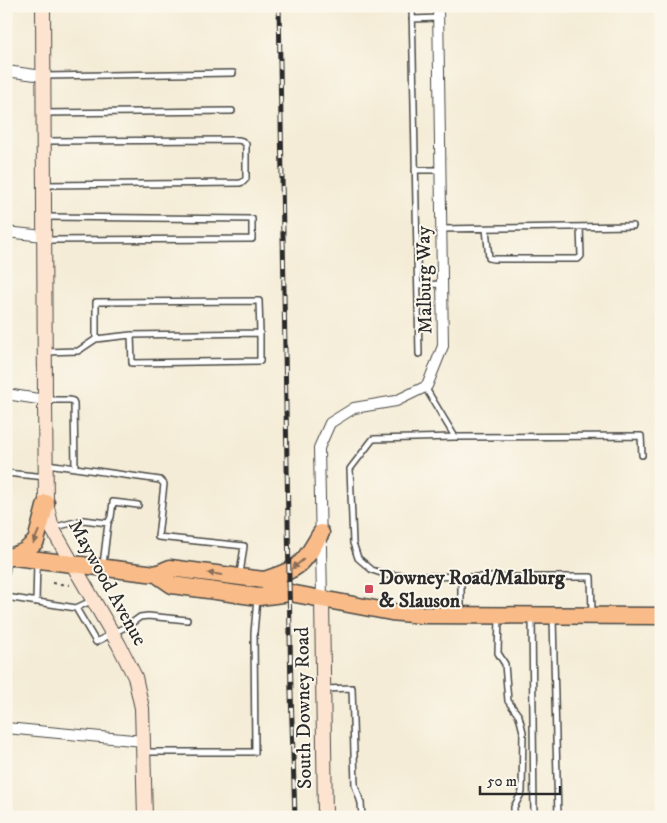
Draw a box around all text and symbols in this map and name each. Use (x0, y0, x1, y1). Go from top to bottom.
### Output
street label: Malburg Way (412, 225, 438, 334)
street label: Maywood Avenue (62, 516, 152, 650)
one-way arrow (32, 530, 40, 544)
one-way arrow (292, 558, 305, 569)
place label: Downey Road/Malburg & Slauson (379, 566, 566, 614)
one-way arrow (207, 570, 223, 578)
marker: Downey Road/Malburg & Slauson (363, 583, 375, 595)
street label: South Downey Road (290, 627, 318, 789)
scale bar (480, 763, 560, 795)
text: 50 m (487, 772, 517, 791)

